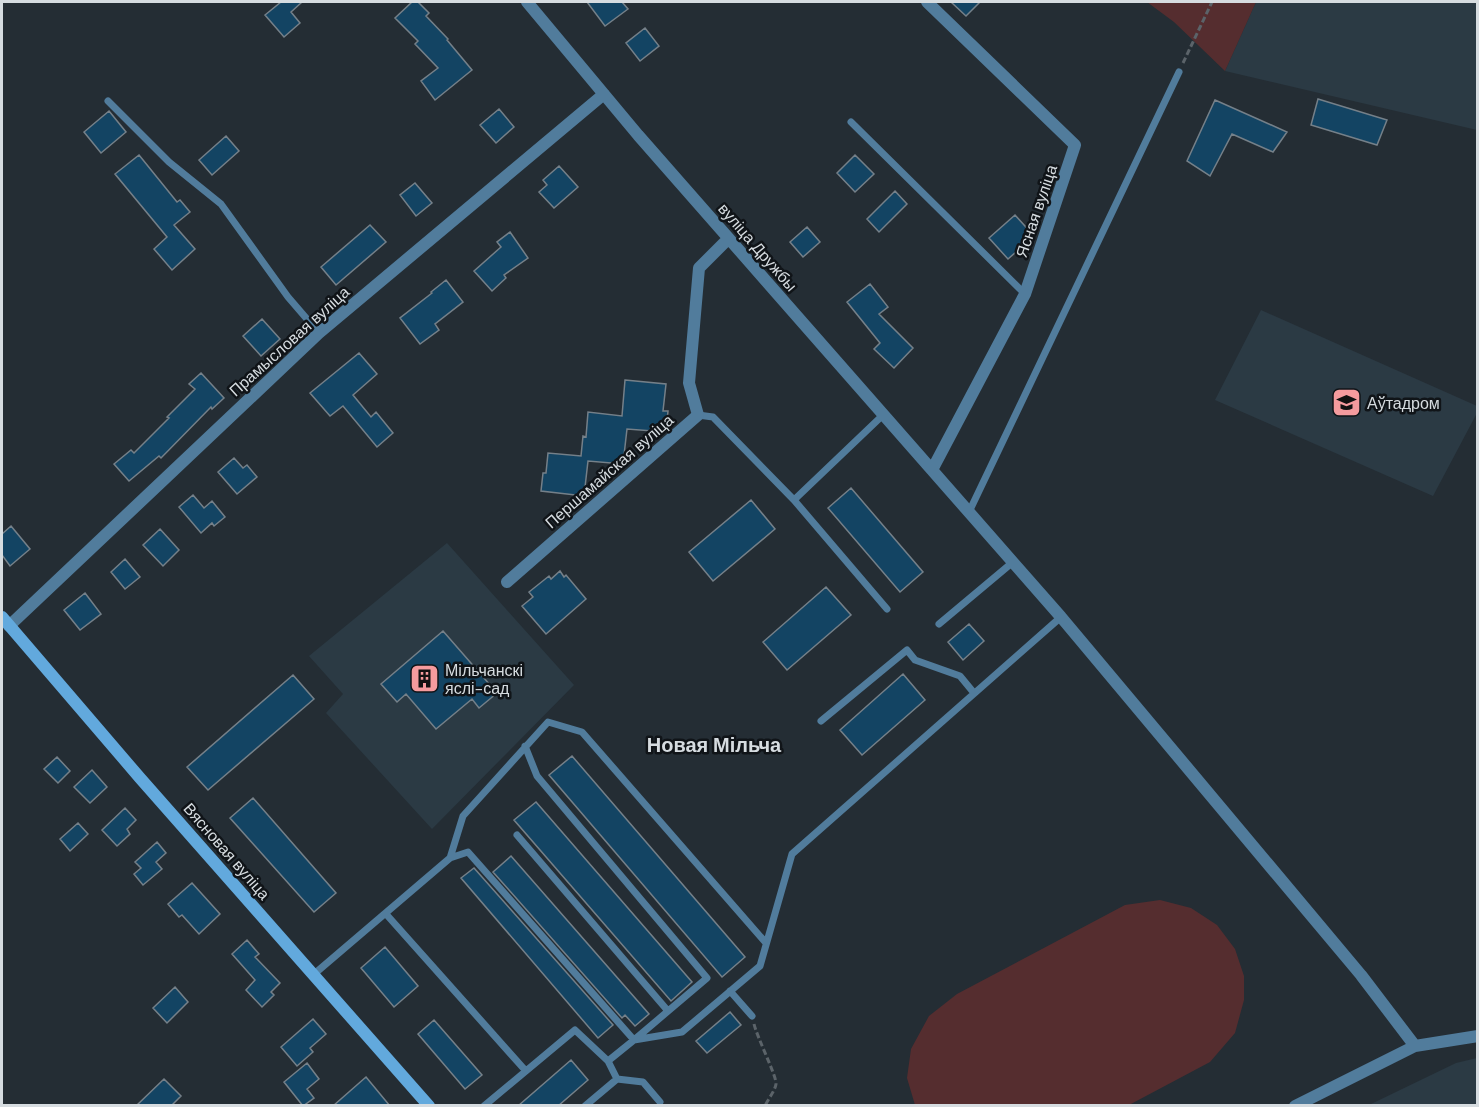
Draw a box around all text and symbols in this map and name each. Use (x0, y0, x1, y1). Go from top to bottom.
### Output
street label: Ясная вуліца (1011, 162, 1062, 260)
street label: вуліца Дружбы (714, 199, 802, 296)
street label: Прамысловая вуліца (225, 282, 354, 401)
school or university icon: Аўтадром (1330, 387, 1362, 419)
place label: Аўтадром (1367, 393, 1440, 414)
street label: Першамайская вуліца (541, 410, 678, 533)
place label: Мільчанскі яслі-сад (445, 660, 523, 699)
building icon: Мільчанскі яслі-сад (408, 663, 440, 695)
district label: Новая Мільча (647, 732, 782, 758)
street label: Вясновая вуліца (179, 798, 275, 904)

